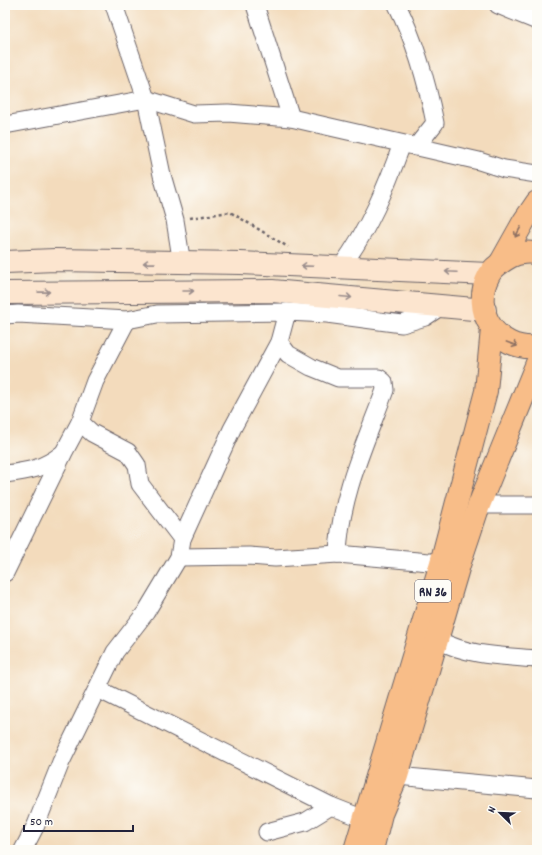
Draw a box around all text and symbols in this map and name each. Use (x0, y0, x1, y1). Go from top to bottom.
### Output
one-way arrow (514, 225, 521, 237)
one-way arrow (143, 259, 156, 267)
one-way arrow (301, 262, 314, 269)
one-way arrow (445, 268, 458, 275)
one-way arrow (181, 287, 194, 295)
one-way arrow (37, 288, 50, 296)
one-way arrow (339, 293, 352, 301)
one-way arrow (505, 340, 517, 348)
road number: RN 36 (415, 580, 451, 602)
north arrow (480, 793, 520, 833)
text: N (484, 804, 501, 816)
scale bar (24, 807, 133, 833)
text: 50 m (30, 814, 53, 831)

